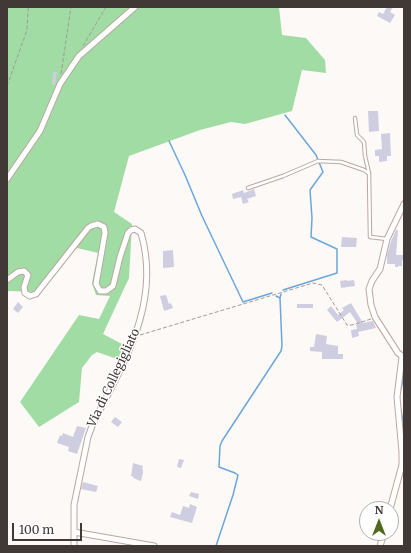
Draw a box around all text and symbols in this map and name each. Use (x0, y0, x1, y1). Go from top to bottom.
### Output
street label: Via di Collegigliato (85, 326, 143, 430)
north arrow (359, 501, 399, 541)
text: N (375, 503, 383, 517)
scale bar (14, 515, 84, 541)
text: 100 m (19, 522, 54, 537)

